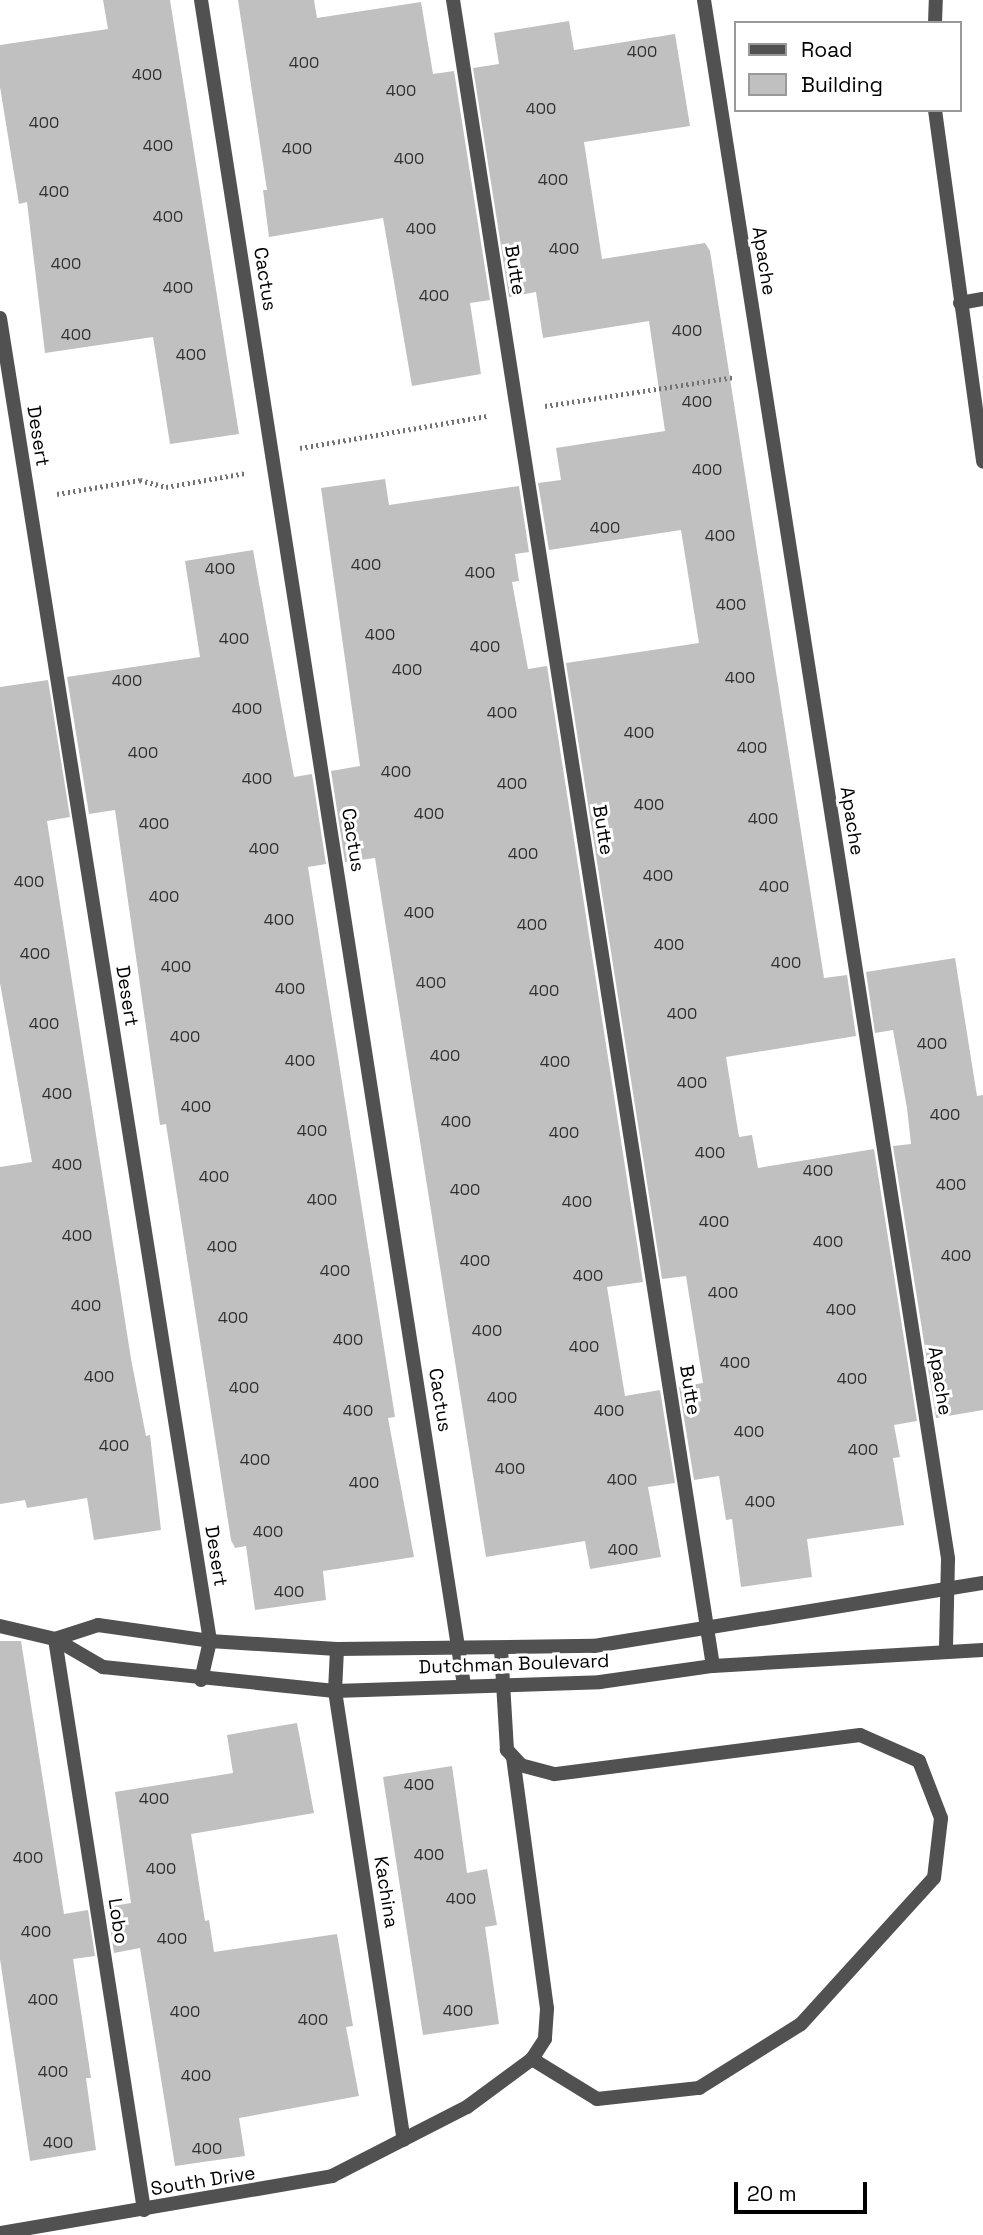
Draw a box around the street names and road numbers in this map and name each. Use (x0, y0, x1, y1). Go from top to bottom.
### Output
street label: Apache (747, 225, 781, 297)
street label: Butte (500, 243, 530, 297)
street label: Cactus (249, 245, 281, 313)
street label: Desert (22, 404, 54, 468)
street label: Apache (835, 785, 869, 857)
street label: Butte (588, 803, 618, 857)
street label: Cactus (337, 806, 369, 874)
street label: Desert (111, 964, 143, 1028)
street label: Apache (923, 1345, 957, 1417)
street label: Butte (675, 1363, 705, 1417)
street label: Cactus (424, 1366, 456, 1434)
street label: Desert (200, 1524, 232, 1588)
street label: Dutchman Boulevard (418, 1649, 610, 1679)
street label: Kachina (369, 1854, 403, 1930)
street label: Lobo (103, 1896, 133, 1946)
street label: South Drive (149, 2161, 257, 2201)

